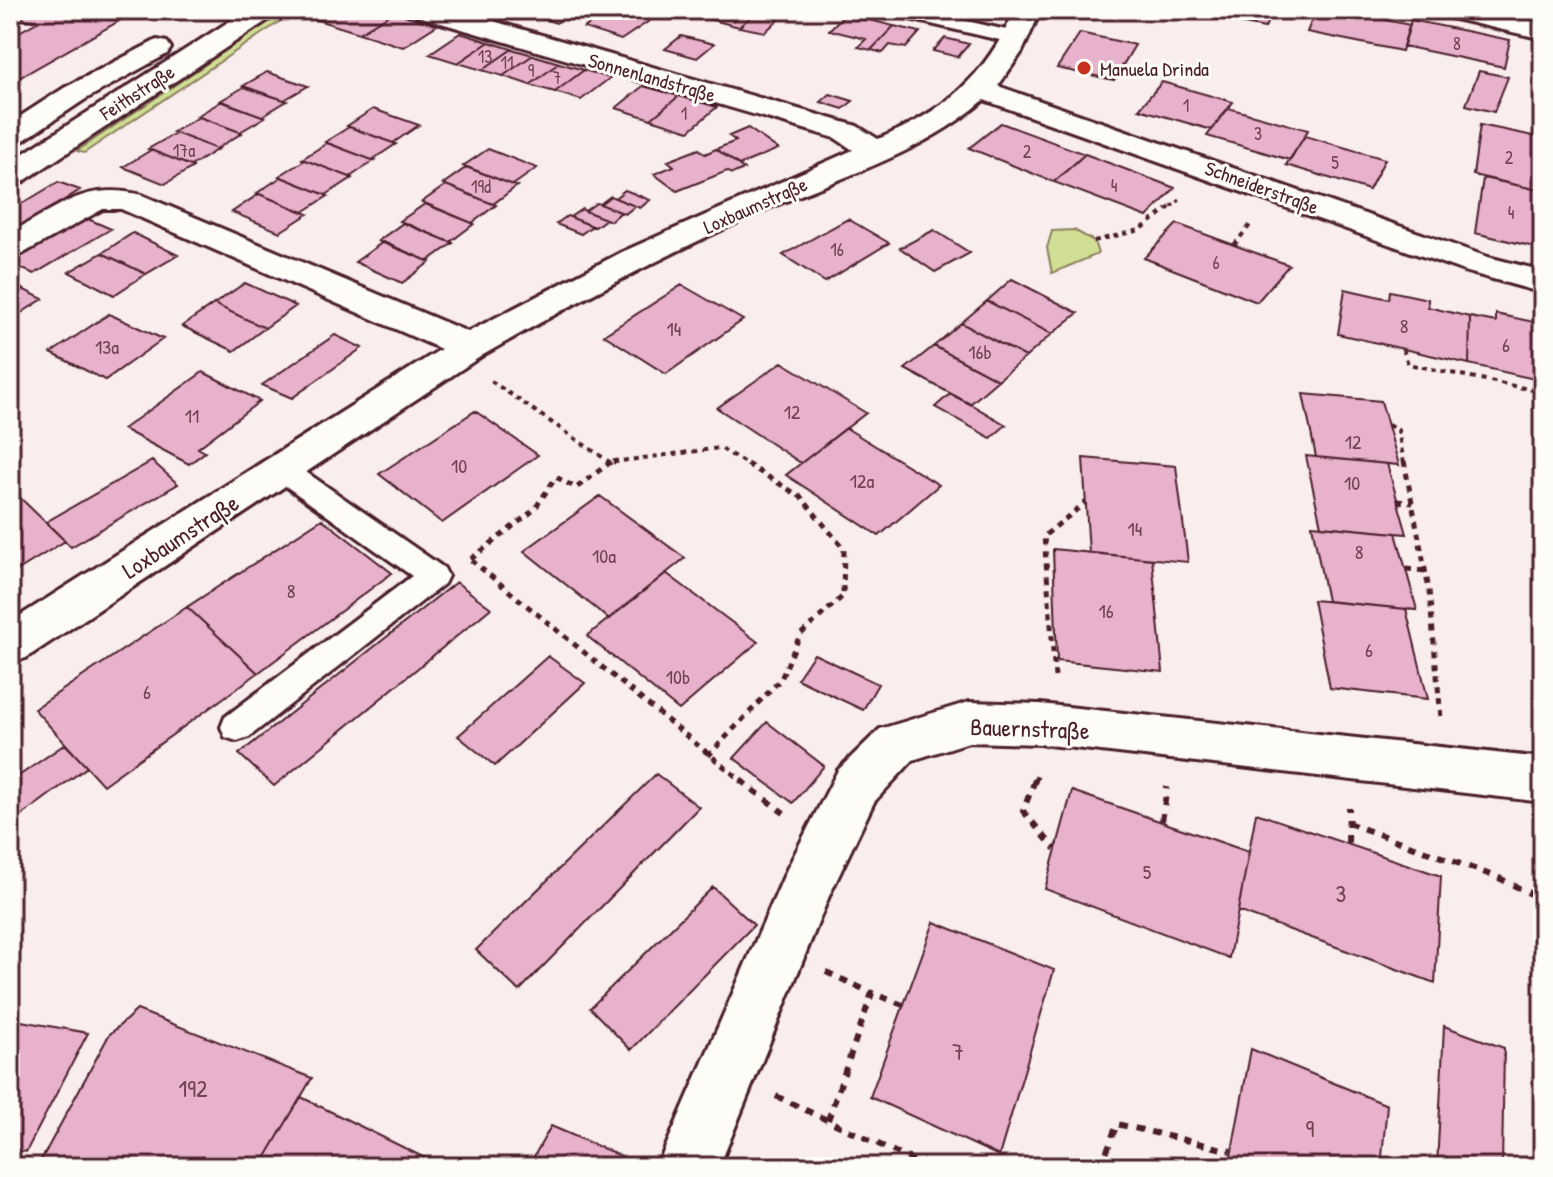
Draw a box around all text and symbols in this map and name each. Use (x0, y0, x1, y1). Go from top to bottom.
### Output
house number: 8 (1453, 31, 1461, 56)
house number: 13 (478, 44, 492, 69)
street label: Sonnenlandstraße (585, 46, 719, 108)
house number: 11 (500, 50, 514, 75)
place label: Manuela Drinda (1100, 55, 1209, 82)
street label: Feithstraße (94, 58, 180, 127)
house number: 9 (528, 58, 535, 83)
marker: Manuela Drinda (1075, 59, 1093, 77)
house number: 7 (553, 65, 562, 90)
house number: 1 (1183, 93, 1189, 118)
house number: 1 (681, 101, 687, 126)
house number: 3 (1254, 121, 1262, 146)
house number: 17a (173, 138, 195, 163)
house number: 2 (1023, 139, 1032, 164)
house number: 2 (1505, 145, 1514, 170)
house number: 5 (1331, 150, 1339, 175)
street label: Schneiderstraße (1201, 154, 1323, 220)
street label: Loxbaumstraße (699, 170, 811, 240)
house number: 4 (1111, 173, 1118, 198)
house number: 19d (471, 174, 491, 199)
house number: 4 (1508, 200, 1515, 225)
house number: 16 (830, 237, 844, 262)
house number: 6 (1212, 250, 1220, 275)
house number: 8 (1400, 312, 1408, 339)
house number: 14 (667, 315, 681, 342)
house number: 6 (1502, 331, 1510, 358)
house number: 13a (95, 333, 119, 360)
house number: 16b (968, 338, 992, 365)
house number: 12 (784, 398, 801, 425)
house number: 11 (185, 402, 199, 429)
house number: 12 (1345, 428, 1362, 455)
house number: 10 (451, 452, 467, 479)
house number: 12a (850, 467, 874, 494)
house number: 10 (1344, 469, 1360, 496)
street label: Loxbaumstraße (116, 486, 245, 586)
house number: 14 (1128, 515, 1142, 542)
house number: 8 (1355, 538, 1363, 565)
house number: 10a (592, 542, 616, 569)
house number: 8 (287, 577, 295, 604)
house number: 16 (1098, 597, 1114, 624)
house number: 6 (1365, 636, 1373, 663)
house number: 10b (666, 663, 690, 690)
house number: 6 (143, 678, 151, 705)
street label: Bauernstraße (970, 710, 1091, 746)
house number: 5 (1143, 858, 1152, 885)
house number: 3 (1336, 877, 1346, 909)
house number: 7 (952, 1035, 964, 1067)
house number: 192 (179, 1072, 207, 1104)
house number: 9 (1306, 1112, 1315, 1144)

